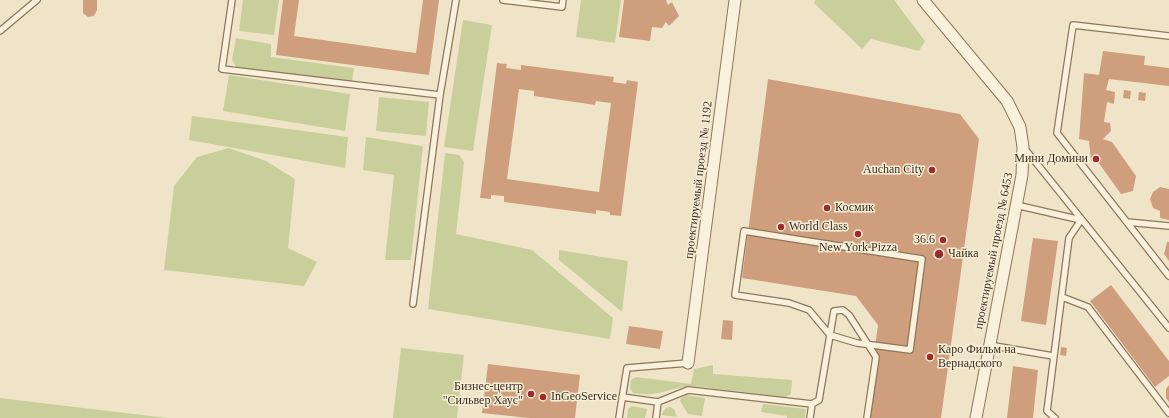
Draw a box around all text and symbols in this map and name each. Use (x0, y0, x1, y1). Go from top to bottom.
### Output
street label: проектируемый проезд № 1192 (682, 100, 716, 260)
place label: Мини Домини (1014, 152, 1088, 166)
marker: Мини Домини (1091, 154, 1101, 164)
place label: Auchan City (863, 163, 924, 177)
marker: Auchan City (927, 165, 937, 175)
street label: проектируемый проезд № 6453 (972, 171, 1016, 331)
place label: Космик (835, 201, 874, 215)
marker: Космик (822, 203, 832, 213)
place label: World Class (789, 220, 848, 234)
marker: World Class (776, 222, 786, 232)
marker: New York Pizza (853, 229, 863, 239)
place label: 36.6 (914, 233, 935, 247)
marker: 36.6 (938, 235, 948, 245)
place label: New York Pizza (819, 241, 897, 255)
place label: Чайка (948, 247, 979, 261)
marker: Чайка (933, 248, 945, 260)
place label: Каро Фильм на Вернадского (938, 343, 1016, 371)
marker: Каро Фильм на Вернадского (925, 352, 935, 362)
place label: Бизнес-центр "Сильвер Хаус" (443, 380, 523, 408)
marker: Бизнес-центр "Сильвер Хаус" (526, 389, 536, 399)
place label: InGeoService (551, 390, 617, 404)
marker: InGeoService (538, 392, 548, 402)

